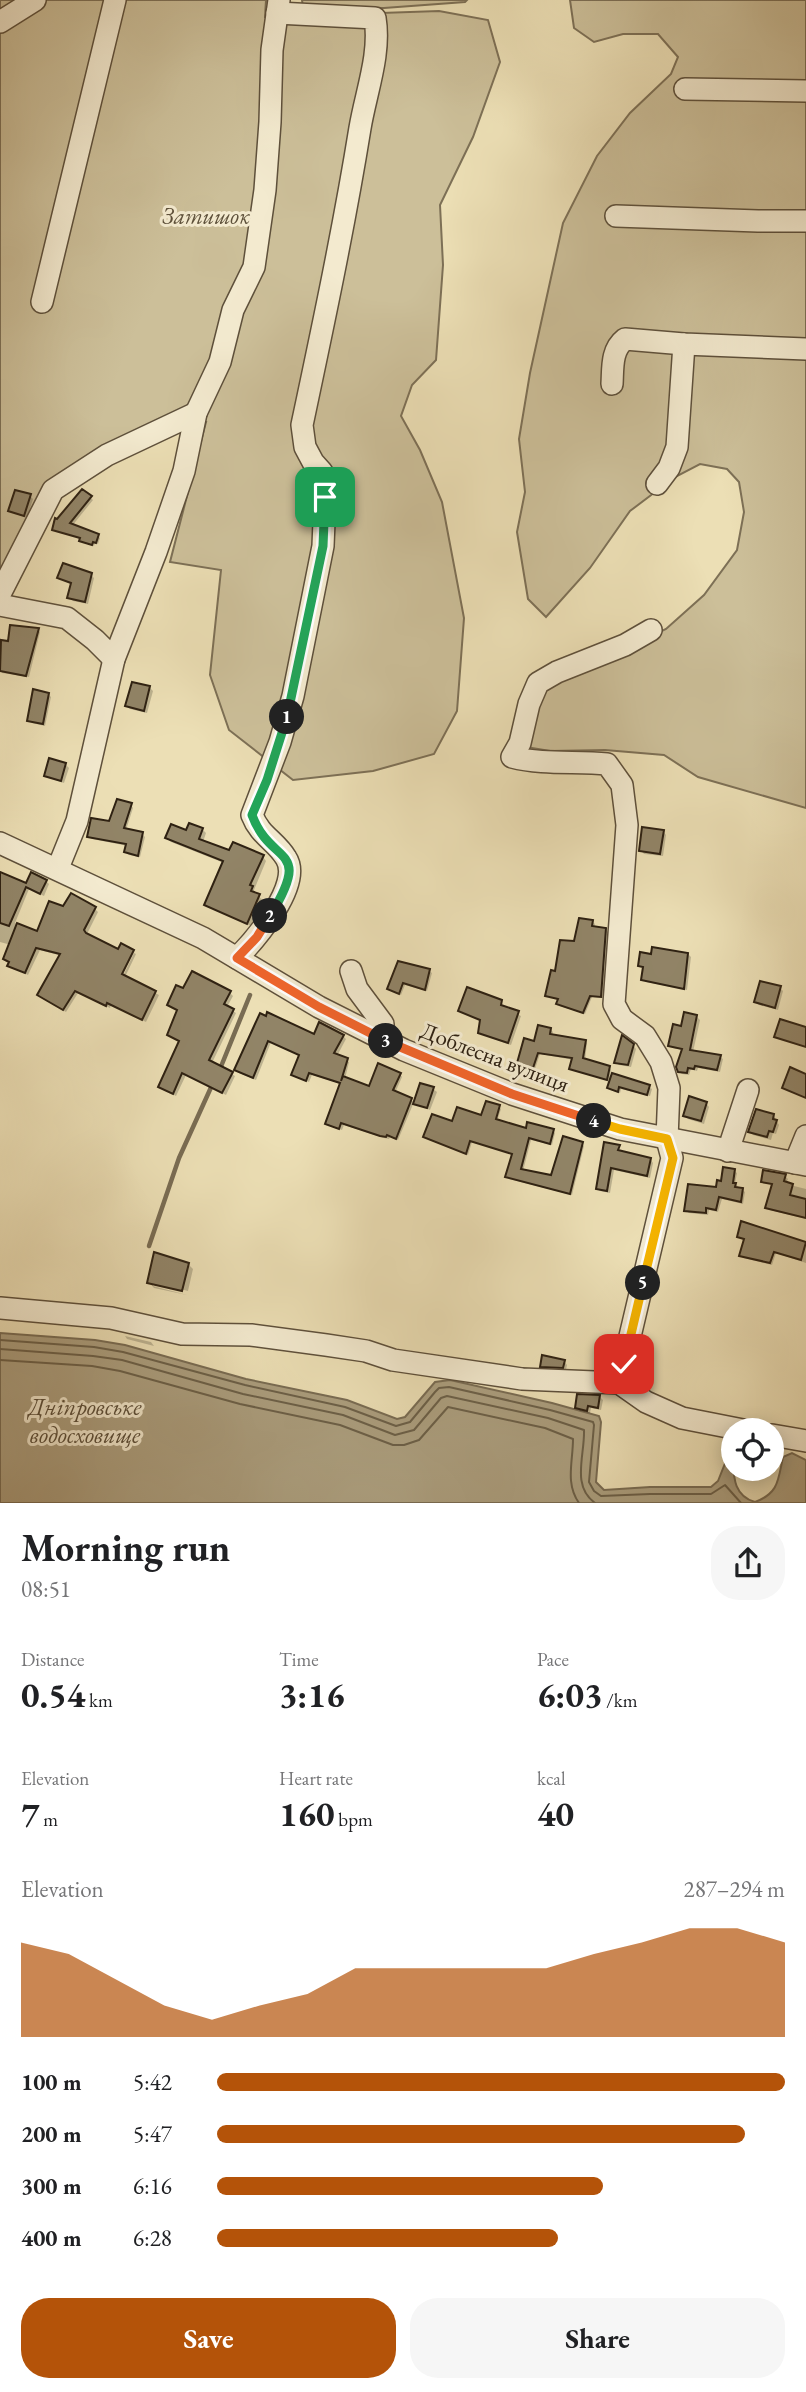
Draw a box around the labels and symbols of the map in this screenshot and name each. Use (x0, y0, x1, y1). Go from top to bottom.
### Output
park label: Затишок (162, 201, 251, 231)
pin (295, 467, 355, 527)
pin: 1 (270, 700, 304, 734)
pin: 2 (252, 898, 288, 934)
street label: Доблесна вулиця (416, 1015, 574, 1099)
pin: 3 (368, 1024, 404, 1058)
pin: 4 (576, 1104, 612, 1138)
pin: 5 (626, 1266, 660, 1300)
pin (594, 1334, 654, 1394)
water label: Дніпровське водосховище (27, 1391, 142, 1450)

